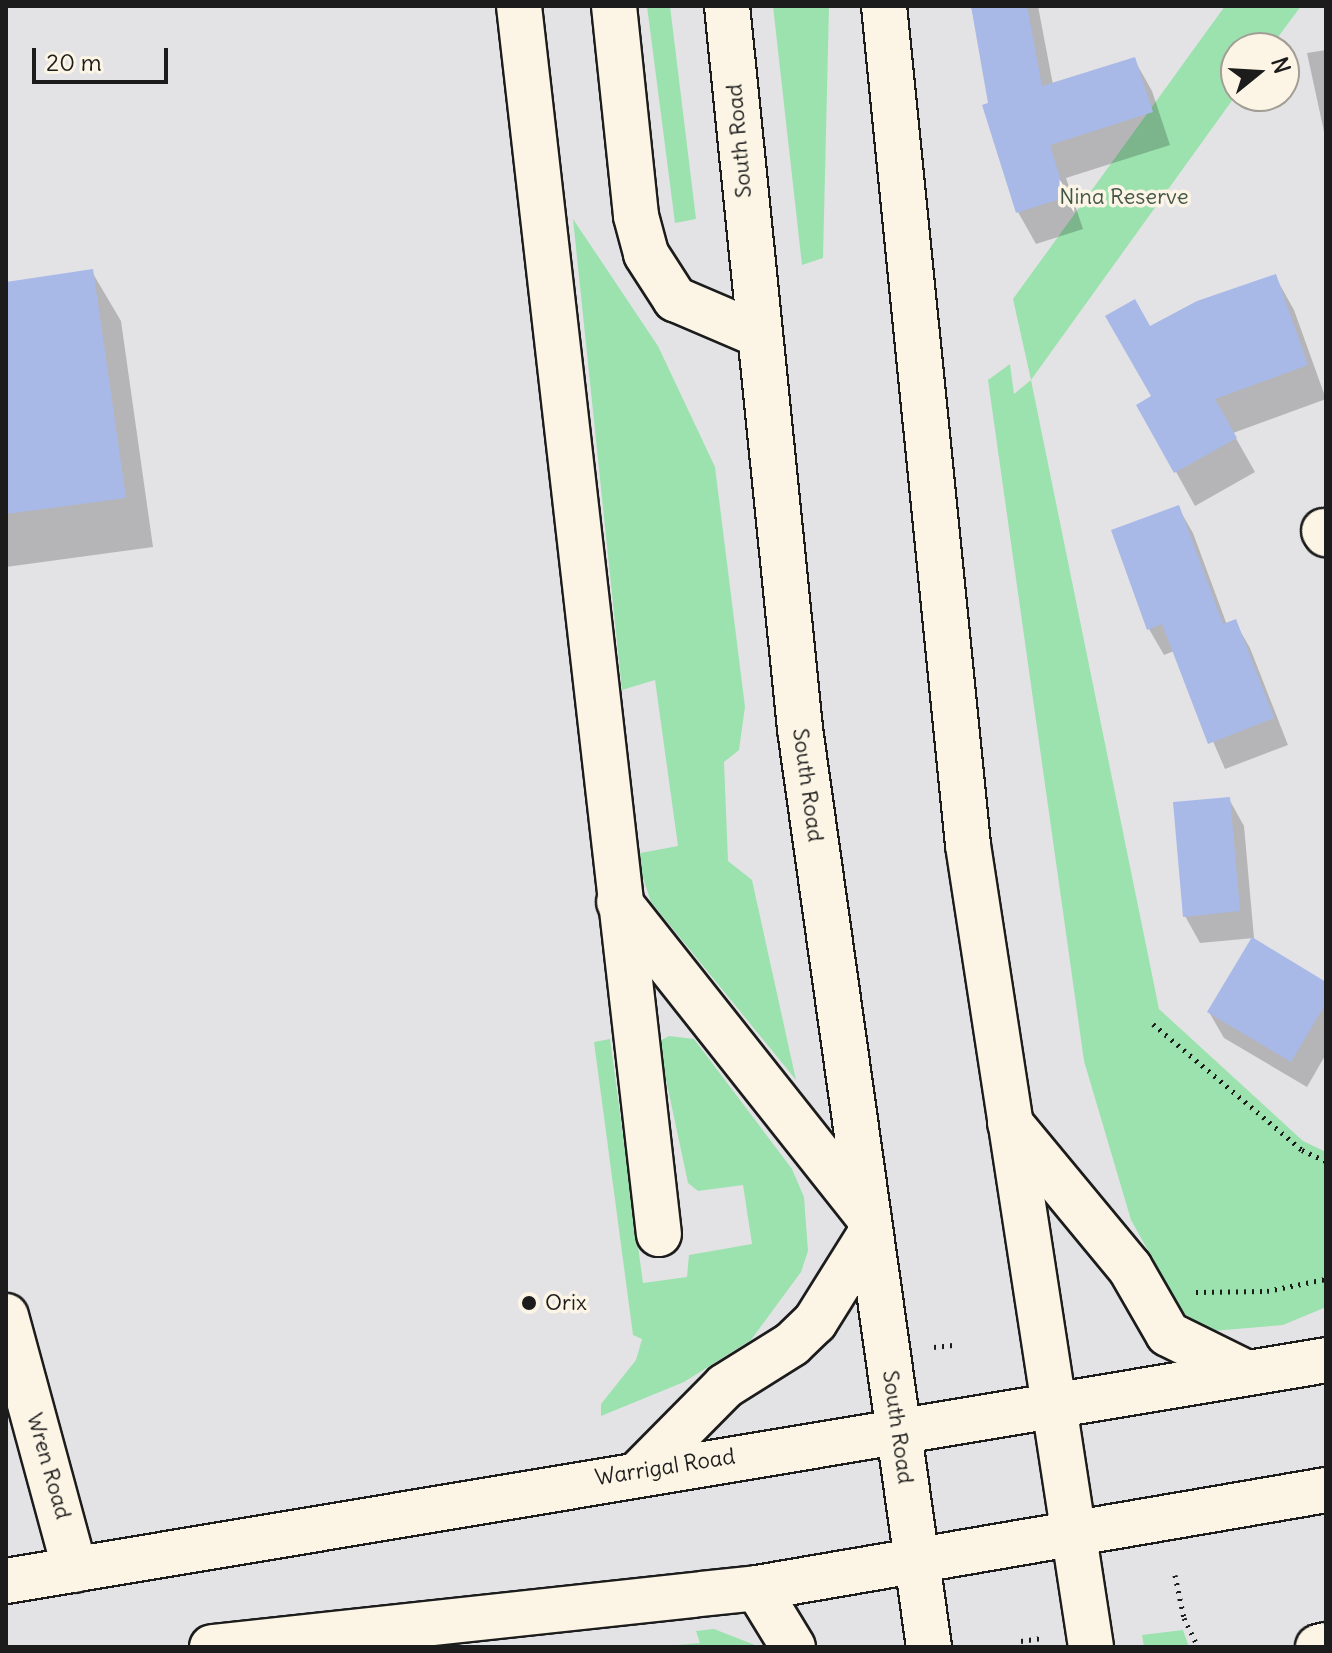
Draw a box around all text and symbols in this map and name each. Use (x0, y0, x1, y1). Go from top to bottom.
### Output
scale bar (36, 32, 172, 82)
north arrow (1220, 32, 1300, 112)
text: 20 m (46, 47, 102, 77)
text: N (1265, 54, 1297, 77)
street label: South Road (721, 83, 757, 199)
park label: Nina Reserve (1059, 184, 1189, 210)
street label: South Road (787, 727, 829, 843)
place label: Orix (545, 1290, 587, 1316)
marker: Orix (520, 1294, 538, 1312)
street label: South Road (877, 1369, 919, 1485)
street label: Wren Road (21, 1410, 77, 1522)
street label: Warrigal Road (593, 1443, 737, 1491)

